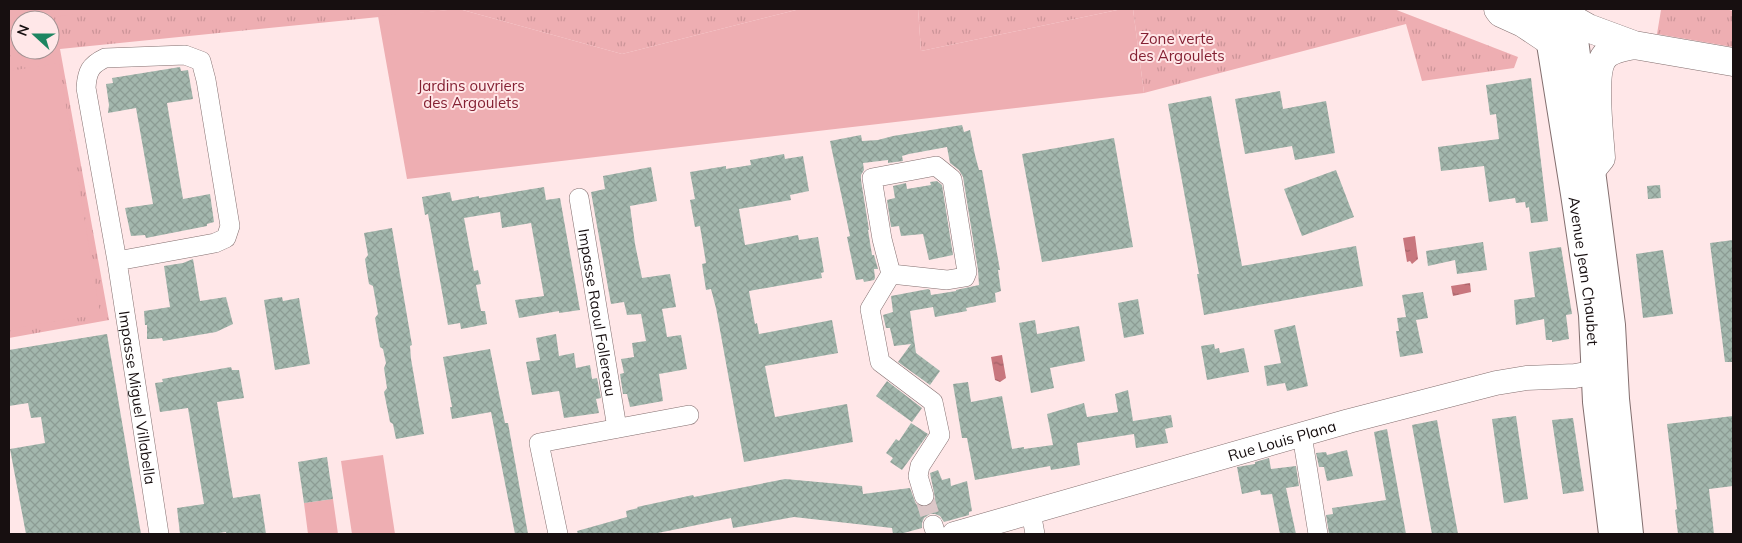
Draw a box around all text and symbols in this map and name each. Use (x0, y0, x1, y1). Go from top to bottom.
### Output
north arrow (10, 10, 60, 60)
text: N (13, 22, 33, 39)
park label: Zone verte des Argoulets (1129, 29, 1225, 65)
park label: Jardins ouvriers des Argoulets (417, 76, 525, 112)
street label: Avenue Jean Chaubet (1565, 195, 1603, 346)
street label: Impasse Raoul Follereau (575, 227, 621, 398)
street label: Impasse Miguel Villabella (115, 309, 161, 486)
street label: Rue Louis Plana (1226, 416, 1338, 465)

